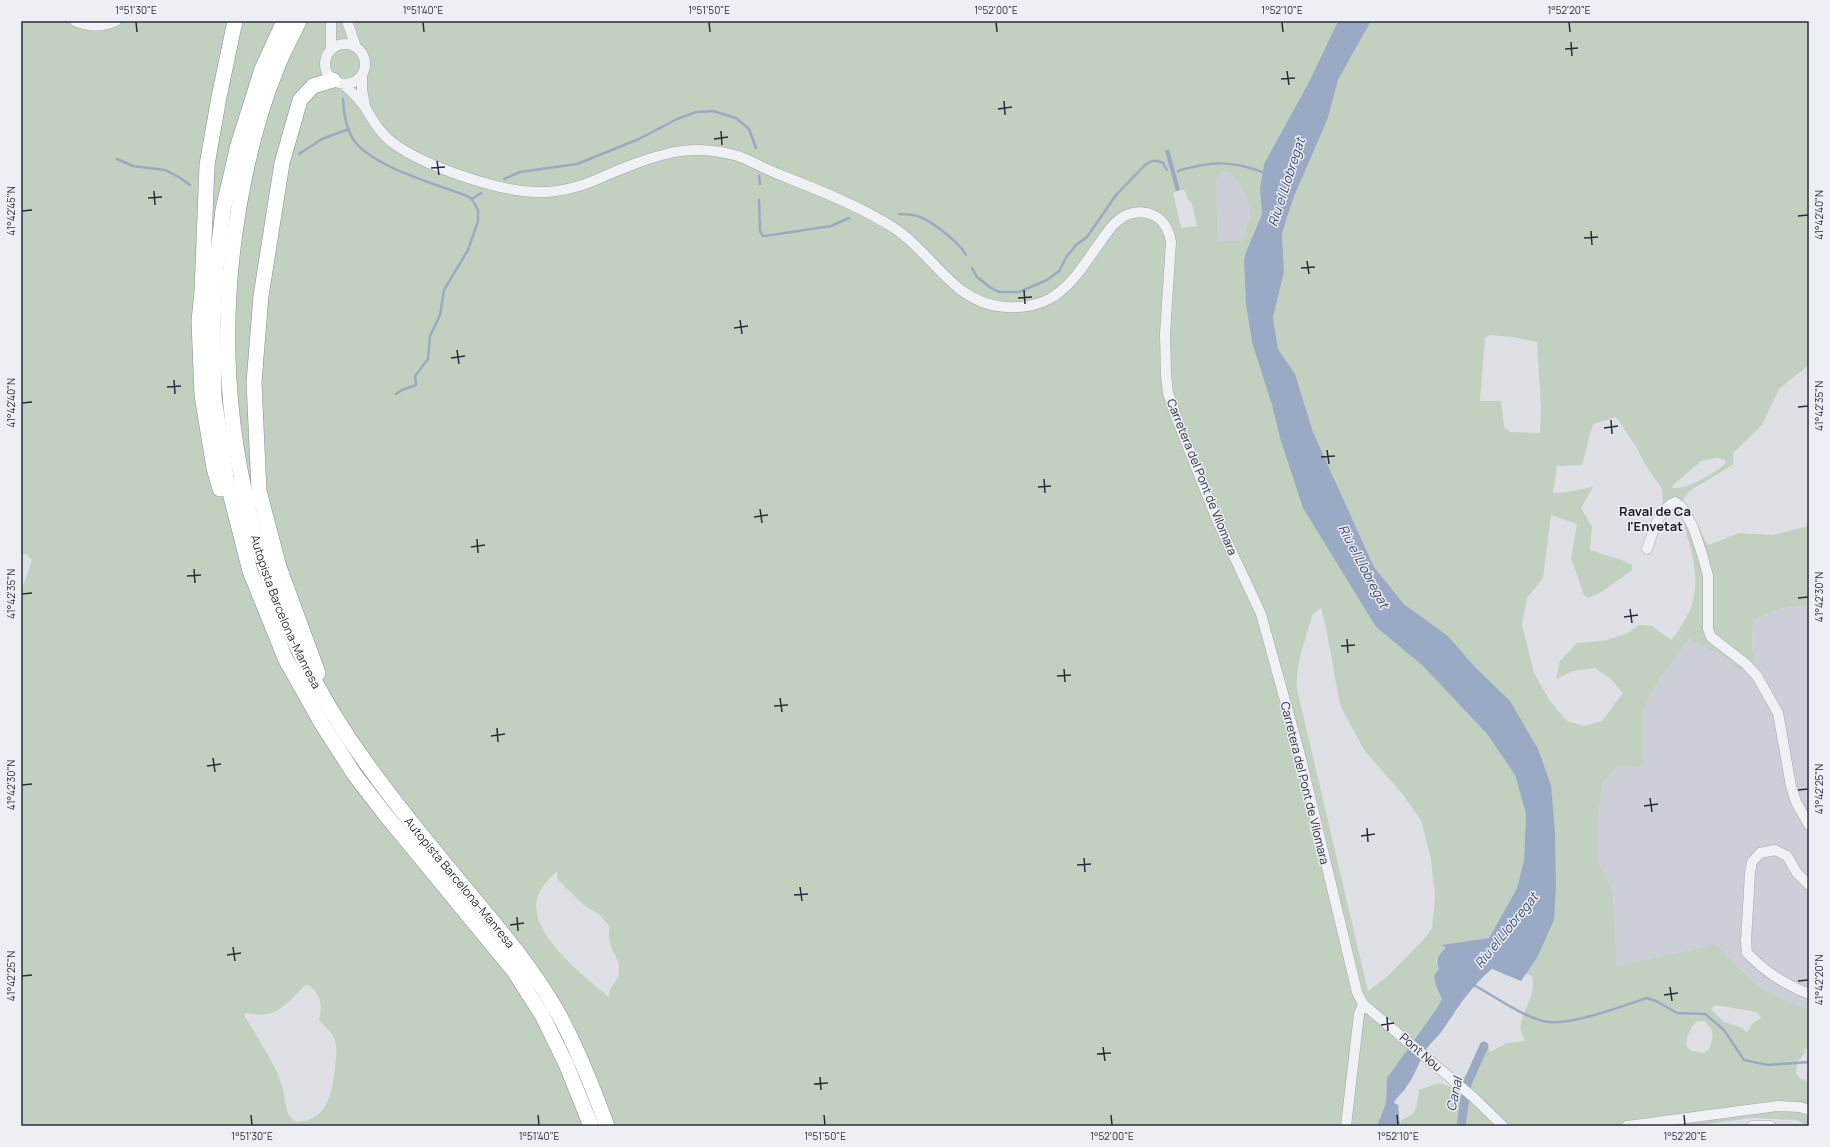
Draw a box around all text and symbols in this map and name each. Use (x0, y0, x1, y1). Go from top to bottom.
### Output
text: 1°51'30"E (115, 3, 157, 17)
text: 1°51'40"E (403, 3, 444, 17)
text: 1°51'50"E (688, 3, 730, 17)
text: 1°52'00"E (974, 3, 1018, 17)
text: 1°52'10"E (1261, 3, 1303, 17)
text: 1°52'20"E (1547, 3, 1591, 17)
water label: Riu el Llobregat (1263, 134, 1309, 229)
text: 41°42'45"N (4, 186, 18, 236)
text: 41°42'40"N (1812, 190, 1826, 240)
text: 41°42'40"N (4, 378, 18, 428)
text: 41°42'35"N (1812, 381, 1826, 431)
street label: Carretera del Pont de Vilomara (1163, 396, 1241, 558)
district label: Raval de Ca l'Envetat (1619, 502, 1691, 535)
water label: Riu el Llobregat (1334, 521, 1394, 612)
street label: Autopista Barcelona-Manresa (247, 533, 325, 691)
text: 41°42'35"N (4, 569, 18, 619)
text: 41°42'30"N (1812, 572, 1826, 622)
street label: Carretera del Pont de Vilomara (1277, 700, 1333, 866)
text: 41°42'30"N (4, 760, 18, 810)
text: 41°42'25"N (1812, 764, 1826, 814)
street label: Autopista Barcelona-Manresa (401, 813, 519, 951)
water label: Riu el Llobregat (1470, 887, 1543, 971)
text: 41°42'25"N (4, 951, 18, 1001)
text: 41°42'20"N (1812, 955, 1826, 1005)
street label: Pont Nou (1396, 1029, 1446, 1075)
water label: Canal (1442, 1073, 1467, 1113)
text: 1°51'30"E (231, 1129, 273, 1143)
text: 1°51'40"E (519, 1129, 560, 1143)
text: 1°51'50"E (804, 1129, 846, 1143)
text: 1°52'00"E (1090, 1129, 1134, 1143)
text: 1°52'10"E (1377, 1129, 1419, 1143)
text: 1°52'20"E (1663, 1129, 1707, 1143)

